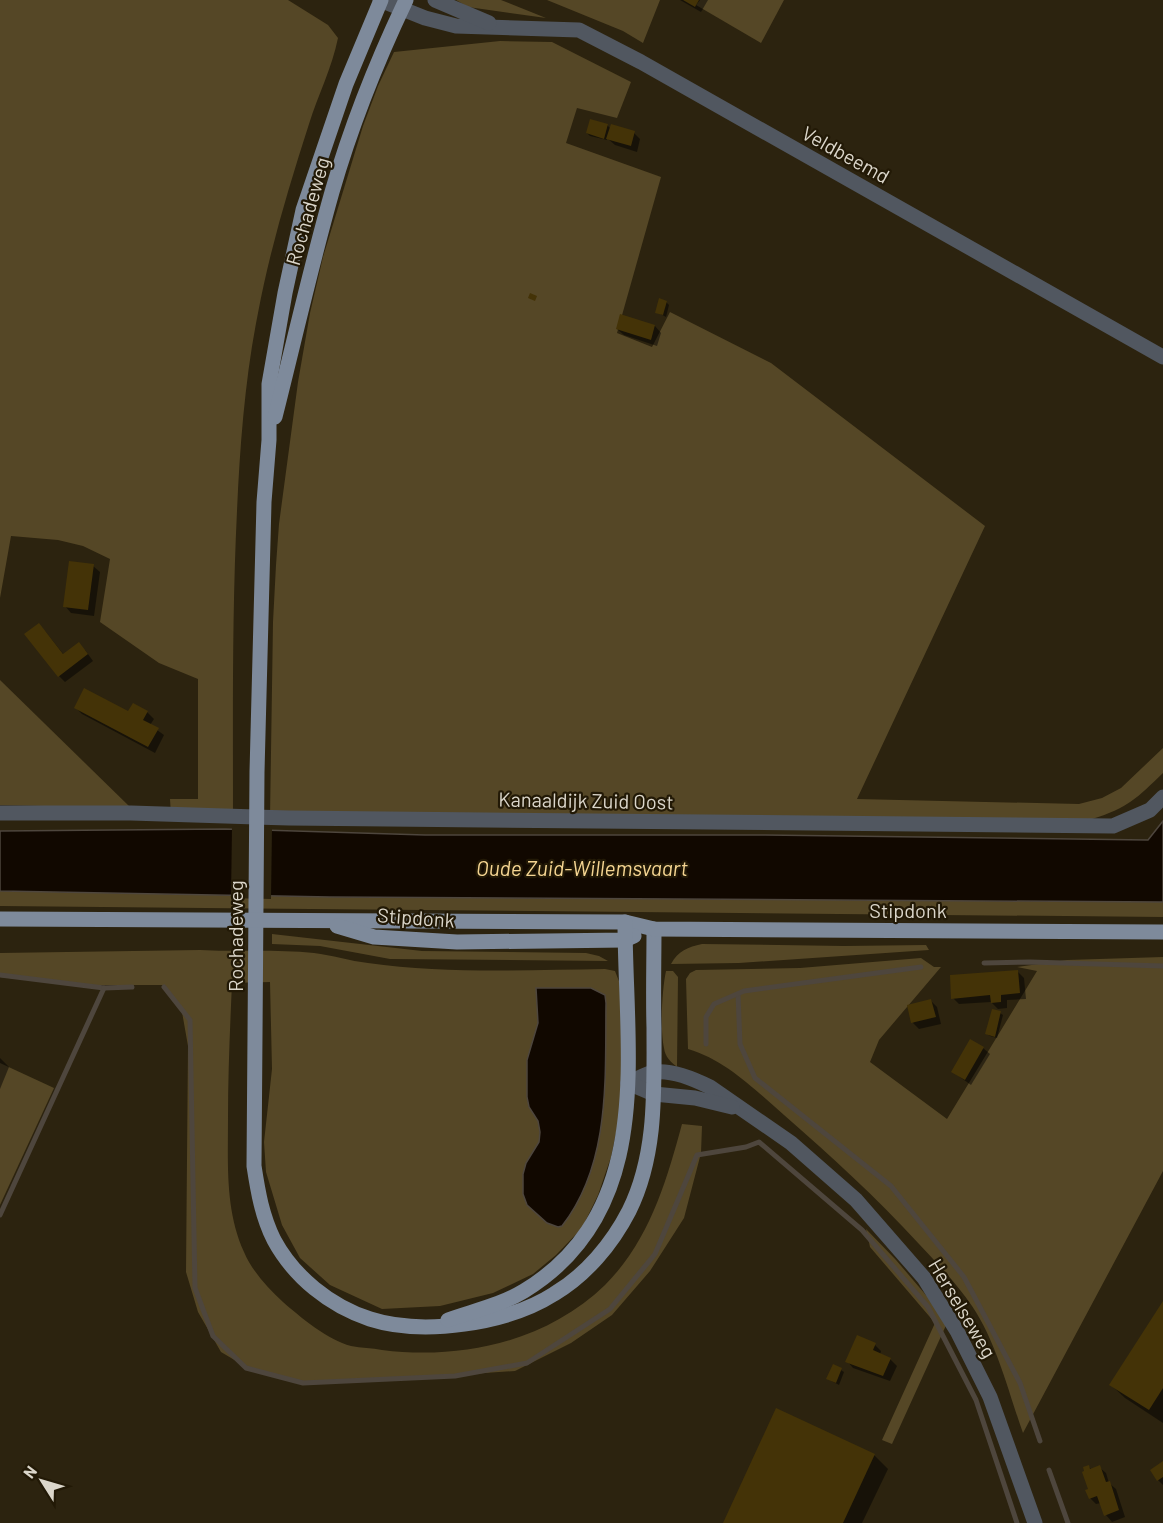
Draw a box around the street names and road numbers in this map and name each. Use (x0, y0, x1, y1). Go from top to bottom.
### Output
street label: Veldbeemd (798, 120, 894, 188)
street label: Rochadeweg (280, 154, 334, 268)
street label: Kanaaldijk Zuid Oost (498, 786, 674, 814)
street label: Rochadeweg (223, 880, 247, 992)
street label: Stipdonk (869, 898, 947, 922)
street label: Stipdonk (376, 902, 456, 932)
street label: Herselseweg (924, 1254, 1002, 1362)

